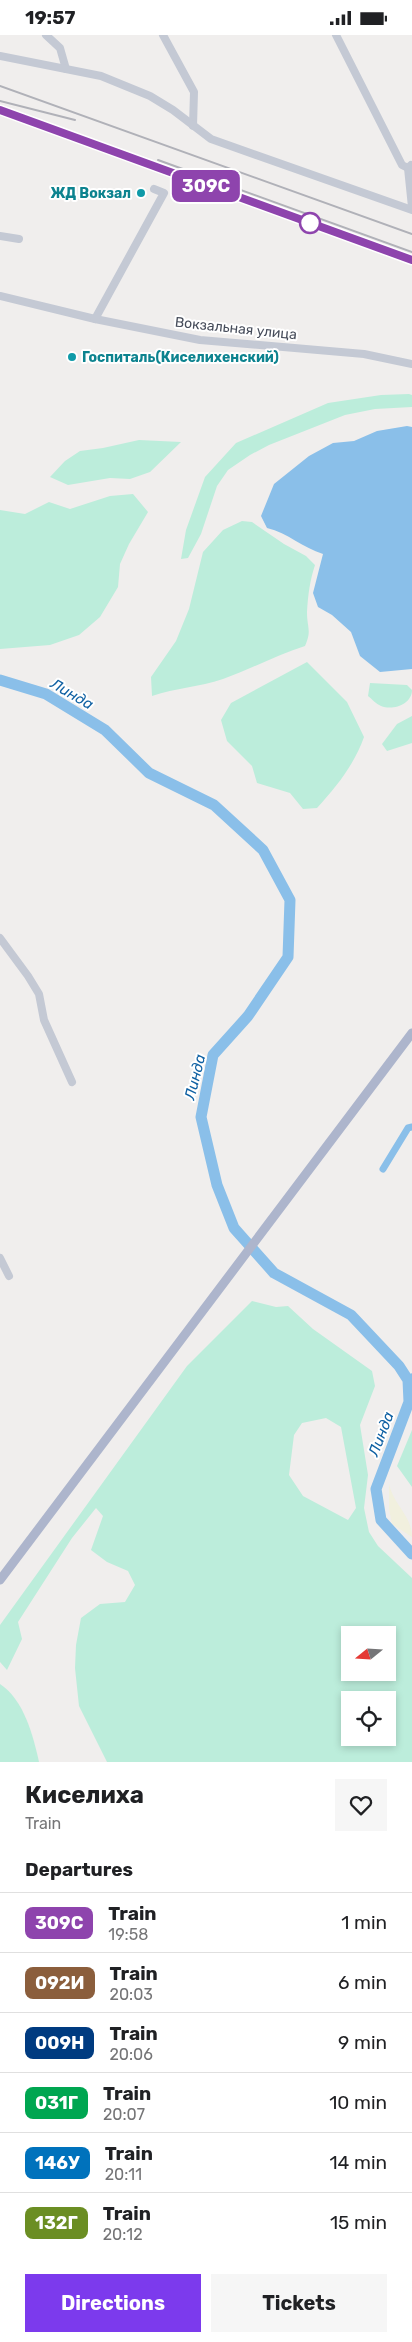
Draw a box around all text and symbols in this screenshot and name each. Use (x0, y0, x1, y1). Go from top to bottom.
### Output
text: 19:57 (25, 6, 75, 29)
line badge: 309С (171, 170, 241, 202)
text: 309С (182, 175, 230, 197)
place label: ЖД Вокзал (50, 185, 131, 202)
marker: ЖД Вокзал (135, 187, 147, 199)
unlabelled marker (299, 212, 321, 234)
street label: Вокзальная улица (174, 314, 298, 343)
place label: Госпиталь(Киселихенский) (82, 349, 279, 366)
marker: Госпиталь(Киселихенский) (66, 351, 78, 363)
water label: Линда (47, 674, 97, 713)
water label: Линда (180, 1052, 209, 1103)
water label: Линда (364, 1409, 398, 1460)
north arrow (341, 1626, 396, 1681)
map controls (341, 1626, 396, 1746)
button: locate (341, 1691, 396, 1746)
button: heart (335, 1779, 387, 1831)
text: Киселиха (25, 1781, 144, 1809)
text: Train (25, 1814, 61, 1833)
text: Departures (25, 1858, 133, 1881)
text: Train (108, 1902, 157, 1925)
text: 1 min (341, 1911, 387, 1934)
text: 309С (35, 1912, 83, 1934)
text: 19:58 (108, 1925, 148, 1944)
text: Train (110, 1962, 158, 1985)
text: 6 min (338, 1971, 387, 1994)
text: 092И (35, 1972, 85, 1994)
text: 20:03 (110, 1985, 153, 2004)
text: Train (109, 2022, 158, 2045)
text: 9 min (338, 2031, 387, 2054)
text: 009Н (35, 2032, 84, 2054)
text: 20:06 (109, 2045, 153, 2064)
text: Train (103, 2082, 151, 2105)
text: 10 min (329, 2091, 387, 2114)
text: 031Г (35, 2092, 78, 2114)
text: 20:07 (103, 2105, 145, 2124)
text: Train (105, 2142, 153, 2165)
text: 14 min (329, 2151, 387, 2174)
text: 146У (35, 2152, 80, 2174)
text: 20:11 (105, 2165, 142, 2184)
text: Train (103, 2202, 151, 2225)
text: 15 min (330, 2211, 387, 2234)
text: 132Г (35, 2212, 78, 2234)
text: 20:12 (103, 2225, 143, 2244)
button: Directions (25, 2274, 201, 2332)
button: Tickets (211, 2274, 387, 2332)

